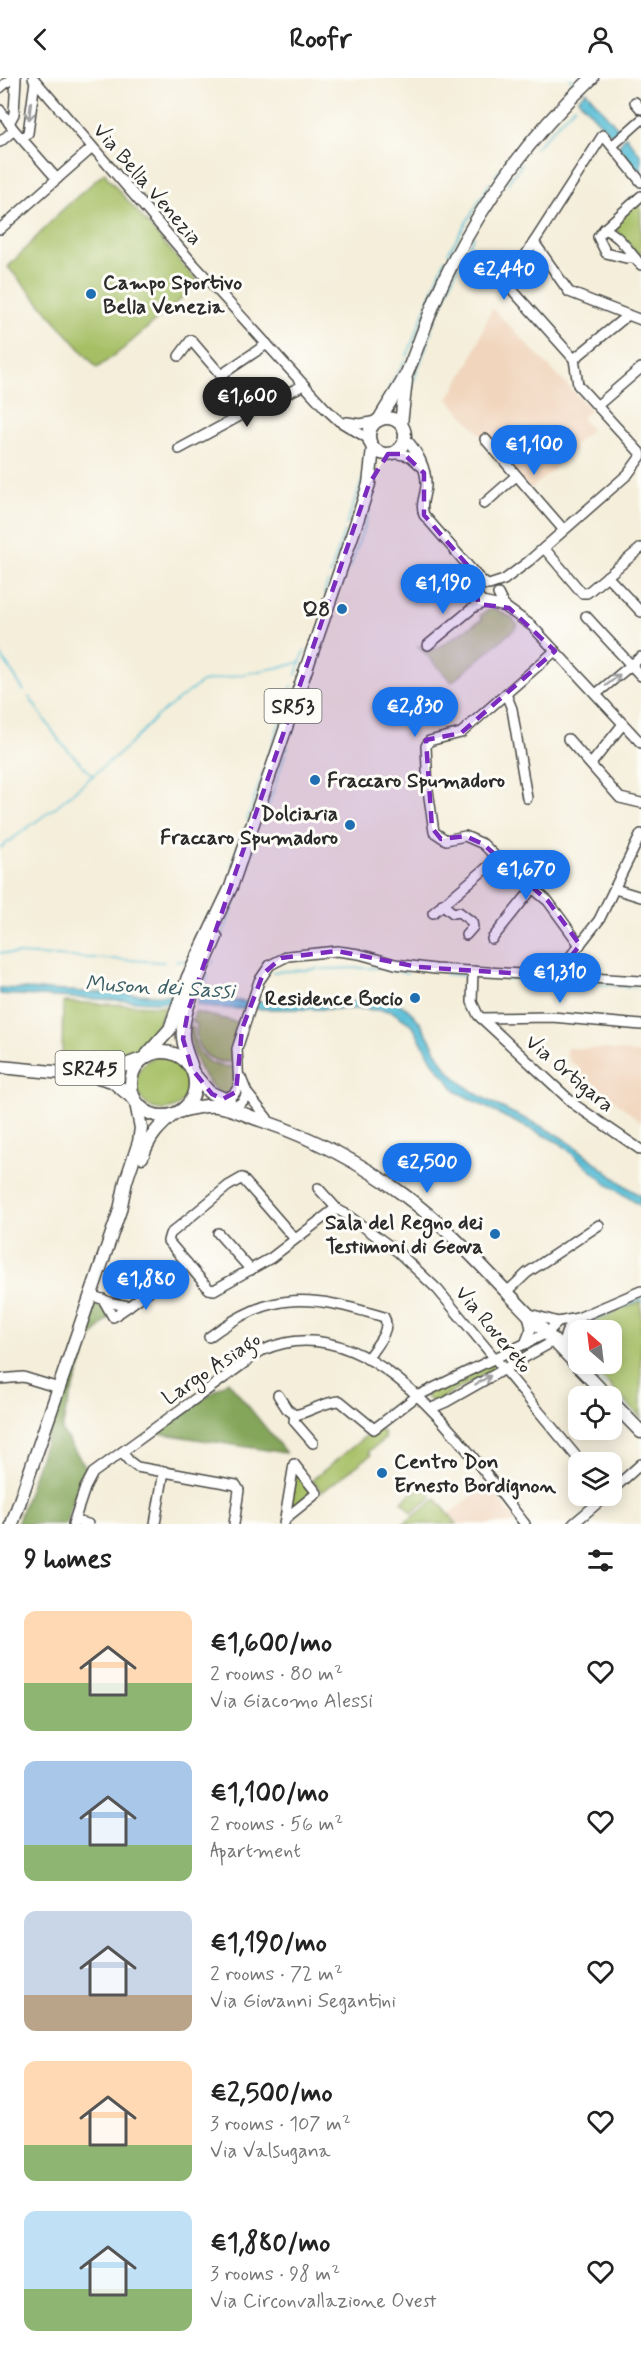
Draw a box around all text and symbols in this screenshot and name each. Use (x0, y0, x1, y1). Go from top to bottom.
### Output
text: Roofr (289, 22, 352, 57)
icon: back (24, 23, 57, 56)
icon: person (584, 23, 617, 56)
one-way arrow (24, 100, 35, 120)
street label: Via Bella Venezia (86, 117, 208, 252)
pin: €2,440 (455, 250, 553, 301)
text: €2,440 (473, 256, 535, 283)
place label: Campo Sportivo Bella Venezia (103, 269, 242, 321)
marker: Campo Sportivo Bella Venezia (84, 287, 98, 301)
pin: €1,600 (198, 377, 296, 428)
text: €1,600 (217, 383, 277, 410)
pin: €1,100 (485, 425, 583, 476)
text: €1,100 (505, 431, 563, 458)
pin: €1,190 (394, 564, 492, 615)
text: €1,190 (415, 570, 471, 597)
place label: Q8 (303, 596, 330, 624)
marker: Q8 (335, 602, 349, 616)
one-way arrow (605, 673, 621, 686)
pin: €2,830 (366, 687, 464, 738)
road number: SR53 (264, 689, 322, 723)
text: €2,830 (386, 693, 444, 720)
place label: Fraccaro Spumadoro (327, 767, 505, 795)
marker: Fraccaro Spumadoro (308, 773, 322, 787)
place label: Dolciaria Fraccaro Spumadoro (160, 800, 338, 852)
marker: Dolciaria Fraccaro Spumadoro (343, 818, 357, 832)
pin: €1,670 (477, 850, 575, 901)
text: €1,670 (496, 856, 556, 883)
pin: €1,310 (511, 953, 609, 1004)
text: €1,310 (533, 959, 587, 986)
water label: Muson dei Sassi (84, 970, 237, 1006)
place label: Residence Bocio (265, 985, 403, 1013)
marker: Residence Bocio (408, 991, 422, 1005)
street label: Via Ortigara (519, 1028, 620, 1119)
road number: SR245 (56, 1051, 124, 1085)
pin: €2,500 (378, 1143, 476, 1194)
text: €2,500 (396, 1149, 458, 1176)
place label: Sala del Regno dei Testimoni di Geova (325, 1209, 483, 1261)
marker: Sala del Regno dei Testimoni di Geova (488, 1227, 502, 1241)
pin: €1,880 (97, 1260, 195, 1311)
text: €1,880 (116, 1266, 176, 1293)
street label: Via Rovereto (448, 1280, 538, 1379)
north arrow (568, 1320, 622, 1374)
map controls (568, 1320, 622, 1506)
street label: Largo Asiago (157, 1326, 267, 1414)
one-way arrow (474, 1374, 491, 1386)
button: locate (568, 1386, 622, 1440)
place label: Centro Don Ernesto Bordignon (394, 1448, 557, 1500)
button: layers (568, 1452, 622, 1506)
marker: Centro Don Ernesto Bordignon (375, 1466, 389, 1480)
text: 9 homes (24, 1543, 112, 1577)
icon: filters (584, 1544, 617, 1577)
text: €1,600/mo (210, 1627, 332, 1661)
icon: home (72, 1635, 144, 1707)
icon: heart (584, 1655, 617, 1688)
text: 2 rooms · 80 m² (210, 1661, 343, 1688)
text: Via Giacomo Alessi (210, 1688, 373, 1715)
text: €1,100/mo (210, 1777, 329, 1811)
icon: home (72, 1785, 144, 1857)
icon: heart (584, 1805, 617, 1838)
text: 2 rooms · 56 m² (210, 1811, 343, 1838)
text: Apartment (210, 1838, 301, 1865)
text: €1,190/mo (210, 1927, 327, 1961)
icon: home (72, 1935, 144, 2007)
icon: heart (584, 1955, 617, 1988)
text: 2 rooms · 72 m² (210, 1961, 343, 1988)
text: Via Giovanni Segantini (210, 1988, 396, 2015)
text: €2,500/mo (210, 2077, 333, 2111)
icon: home (72, 2085, 144, 2157)
icon: heart (584, 2105, 617, 2138)
text: 3 rooms · 107 m² (210, 2111, 351, 2138)
text: Via Valsugana (210, 2138, 330, 2165)
text: €1,880/mo (210, 2227, 330, 2261)
icon: home (72, 2235, 144, 2307)
icon: heart (584, 2255, 617, 2288)
text: 3 rooms · 98 m² (210, 2261, 340, 2288)
text: Via Circonvallazione Ovest (210, 2288, 437, 2315)

